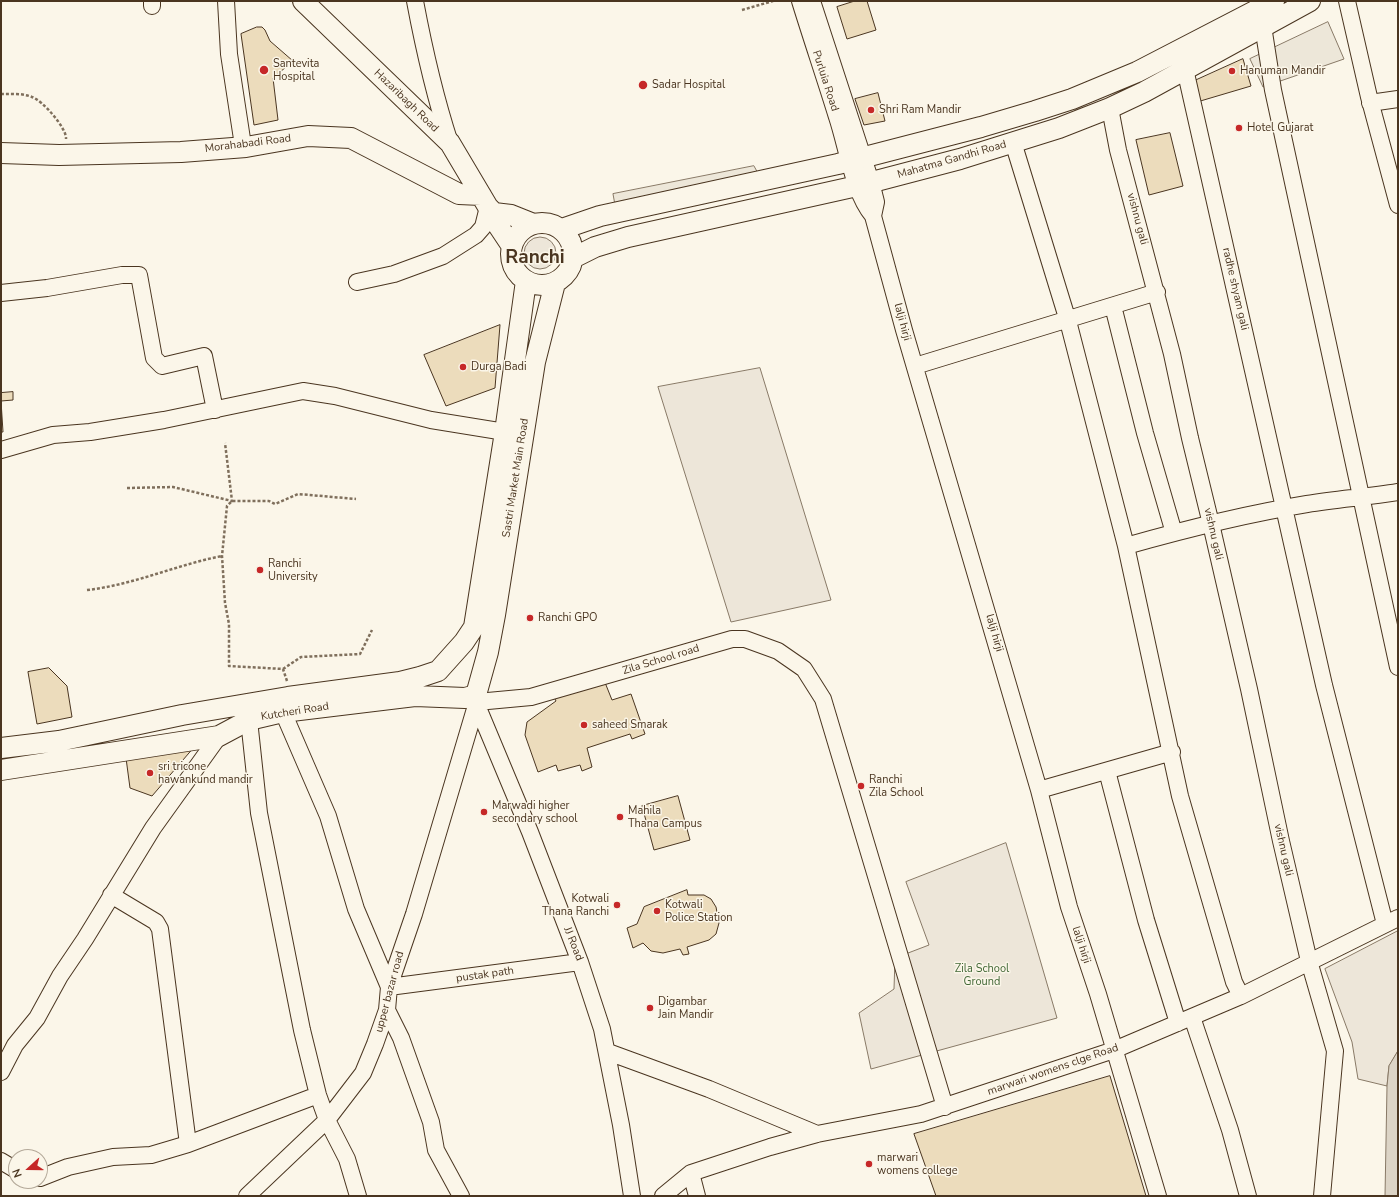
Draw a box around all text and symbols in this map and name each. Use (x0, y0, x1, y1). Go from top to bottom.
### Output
street label: Purluia Road (809, 49, 841, 113)
place label: Santevita Hospital (273, 57, 319, 83)
marker: Santevita Hospital (258, 64, 270, 76)
place label: Hanuman Mandir (1240, 64, 1325, 78)
marker: Hanuman Mandir (1227, 66, 1237, 76)
street label: Hazaribagh Road (371, 67, 441, 135)
place label: Sadar Hospital (652, 78, 725, 92)
marker: Sadar Hospital (637, 79, 649, 91)
place label: Shri Ram Mandir (879, 103, 961, 117)
marker: Shri Ram Mandir (866, 105, 876, 115)
place label: Hotel Gujarat (1247, 121, 1313, 135)
marker: Hotel Gujarat (1234, 123, 1244, 133)
street label: Morahabadi Road (204, 132, 292, 156)
street label: Mahatma Gandhi Road (896, 138, 1008, 182)
street label: vishnu gali (1124, 192, 1150, 246)
street label: radhe shyam gali (1219, 246, 1251, 332)
district label: Ranchi (505, 247, 565, 269)
street label: lalji hirji (891, 302, 913, 342)
place label: Durga Badi (471, 360, 527, 374)
marker: Durga Badi (458, 362, 468, 372)
street label: Sastri Market Main Road (500, 417, 532, 539)
street label: vishnu gali (1201, 507, 1225, 561)
place label: Ranchi University (268, 557, 318, 583)
marker: Ranchi University (255, 565, 265, 575)
place label: Ranchi GPO (538, 611, 597, 625)
marker: Ranchi GPO (525, 613, 535, 623)
street label: lalji hirji (982, 613, 1006, 653)
street label: Zila School road (621, 642, 701, 678)
street label: Kutcheri Road (260, 700, 330, 724)
place label: saheed Smarak (592, 718, 668, 732)
marker: saheed Smarak (579, 720, 589, 730)
place label: sri tricone hawankund mandir (158, 760, 253, 786)
marker: sri tricone hawankund mandir (145, 768, 155, 778)
place label: Ranchi Zila School (869, 773, 924, 799)
marker: Ranchi Zila School (856, 781, 866, 791)
place label: Marwadi higher secondary school (492, 799, 578, 825)
place label: Mahila Thana Campus (628, 804, 702, 830)
marker: Marwadi higher secondary school (479, 807, 489, 817)
marker: Mahila Thana Campus (615, 812, 625, 822)
street label: vishnu gali (1271, 823, 1295, 877)
place label: Kotwali Thana Ranchi (542, 892, 609, 918)
place label: Kotwali Police Station (665, 898, 732, 924)
marker: Kotwali Thana Ranchi (612, 900, 622, 910)
marker: Kotwali Police Station (652, 906, 662, 916)
street label: JJ Road (560, 925, 586, 963)
street label: lalji hirji (1069, 925, 1093, 965)
street label: upper bazar road (373, 950, 407, 1034)
park label: Zila School Ground (955, 962, 1009, 988)
street label: pustak path (455, 964, 515, 986)
place label: Digambar Jain Mandir (658, 995, 713, 1021)
marker: Digambar Jain Mandir (645, 1003, 655, 1013)
street label: marwari womens clge Road (986, 1041, 1120, 1099)
north arrow (8, 1149, 48, 1189)
place label: marwari womens college (877, 1151, 958, 1177)
marker: marwari womens college (864, 1159, 874, 1169)
text: N (9, 1167, 26, 1180)

